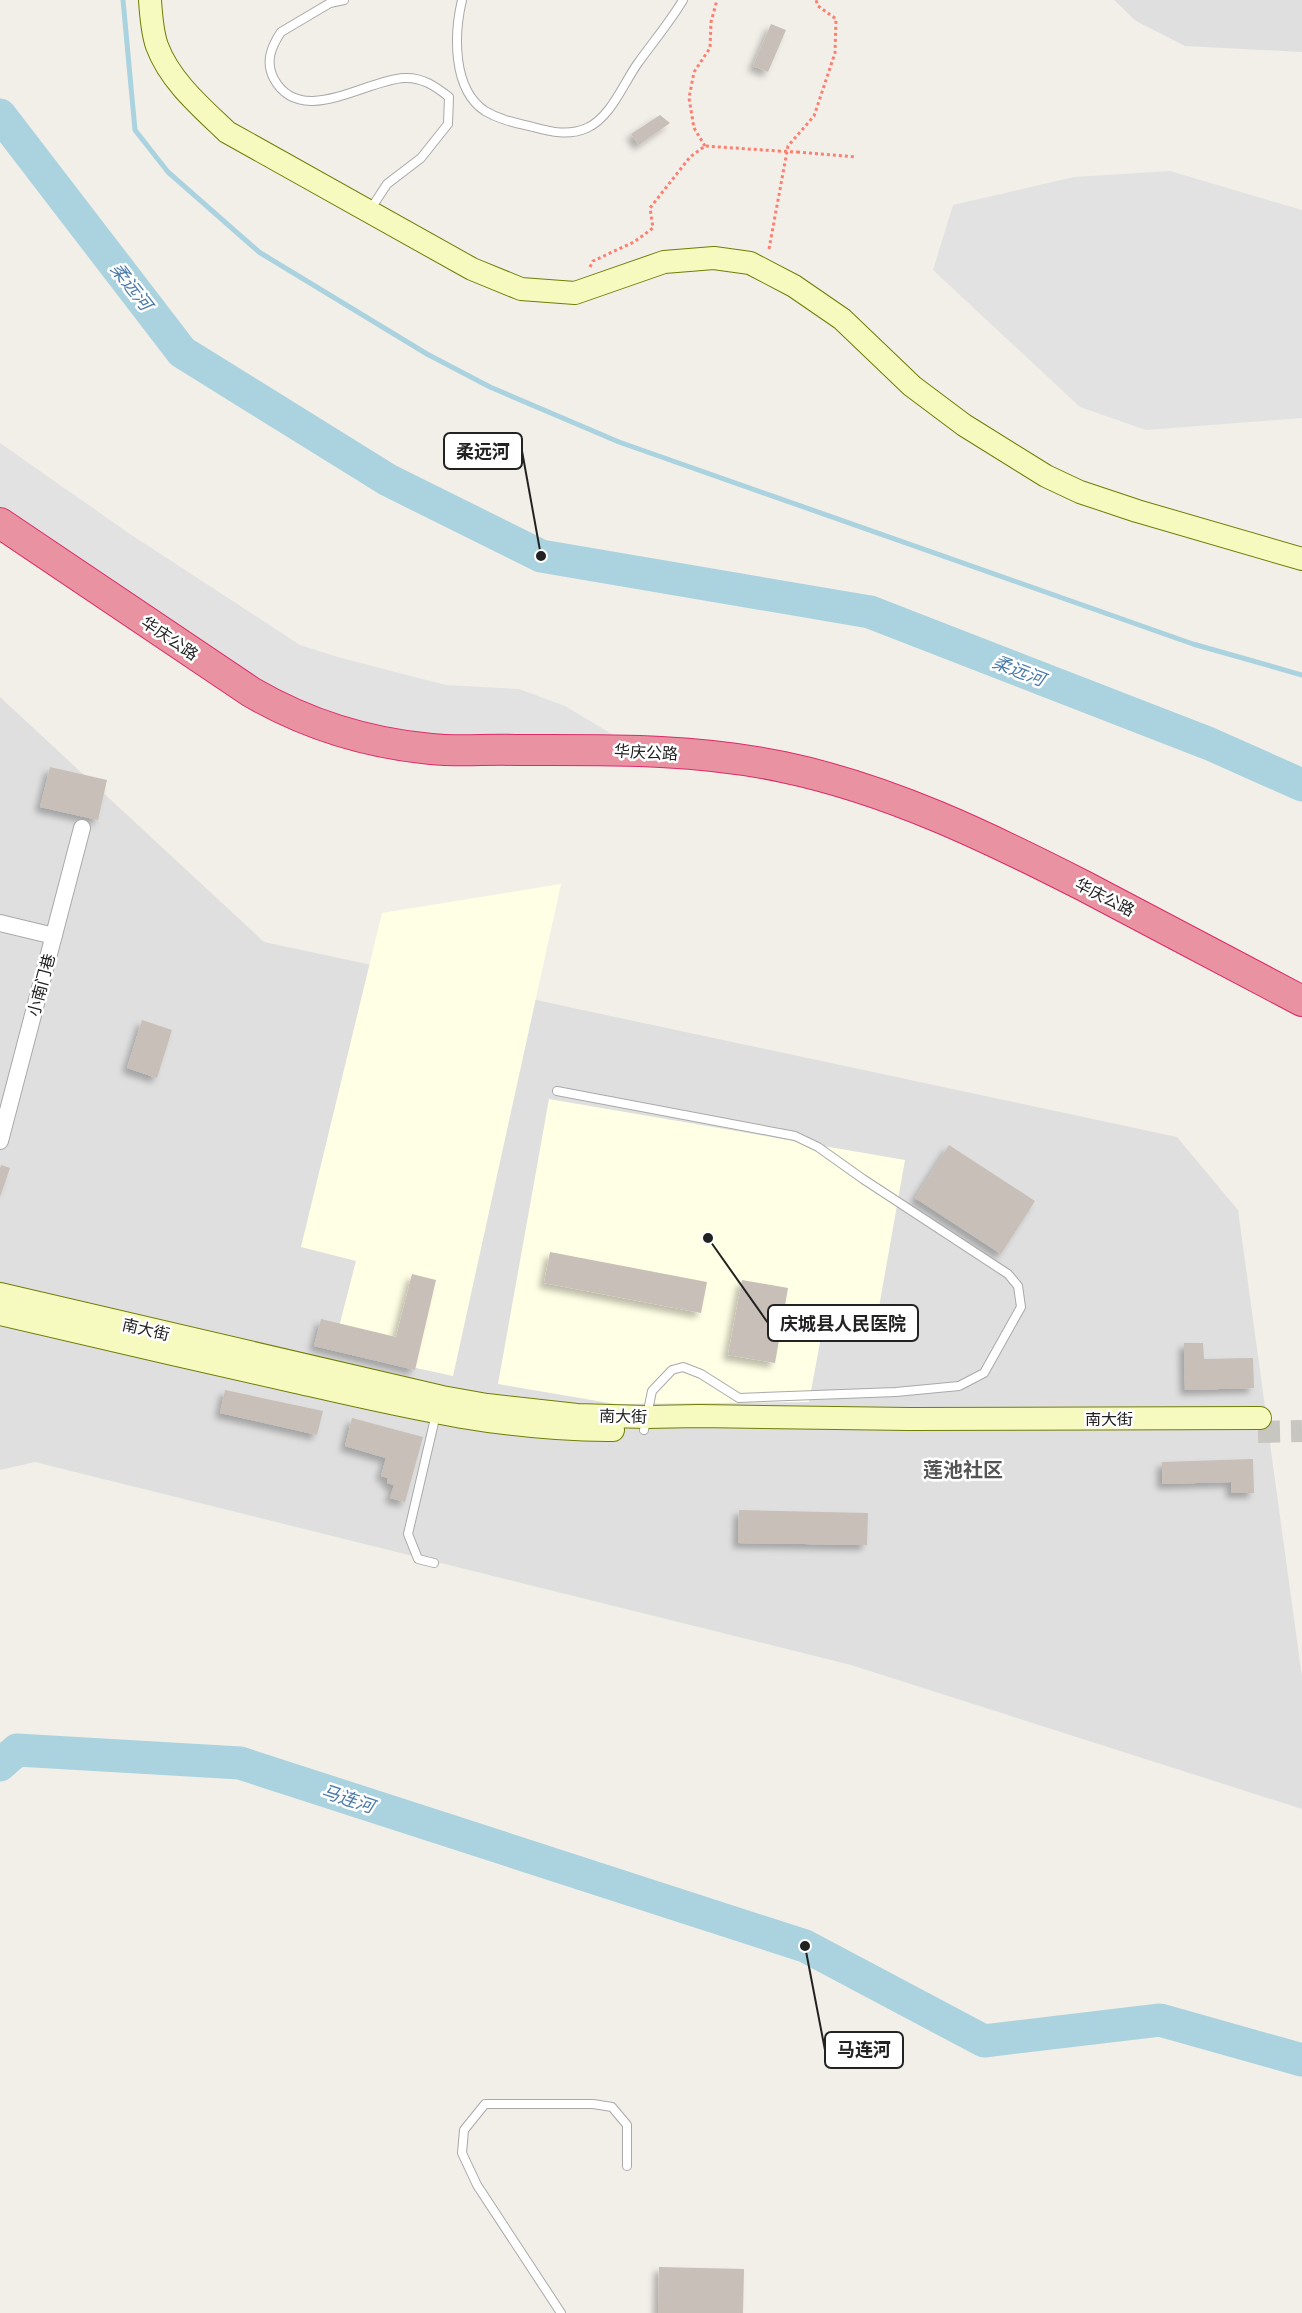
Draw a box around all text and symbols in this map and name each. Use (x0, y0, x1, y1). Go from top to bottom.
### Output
water label: 柔远河 (107, 258, 159, 316)
callout: 柔远河 (444, 433, 522, 469)
text: 柔远河 (456, 440, 510, 462)
street label: 华庆公路 (138, 612, 202, 664)
water label: 柔远河 (990, 650, 1051, 691)
street label: 华庆公路 (614, 740, 678, 764)
street label: 华庆公路 (1072, 874, 1138, 920)
street label: 小南门巷 (23, 951, 59, 1019)
callout: 庆城县人民医院 (768, 1305, 918, 1341)
text: 庆城县人民医院 (780, 1312, 906, 1334)
street label: 南大街 (120, 1314, 172, 1344)
street label: 南大街 (599, 1406, 647, 1426)
street label: 南大街 (1085, 1409, 1133, 1429)
district label: 莲池社区 (923, 1457, 1003, 1481)
water label: 马连河 (319, 1779, 380, 1818)
callout: 马连河 (825, 2032, 903, 2068)
text: 马连河 (837, 2038, 891, 2060)

